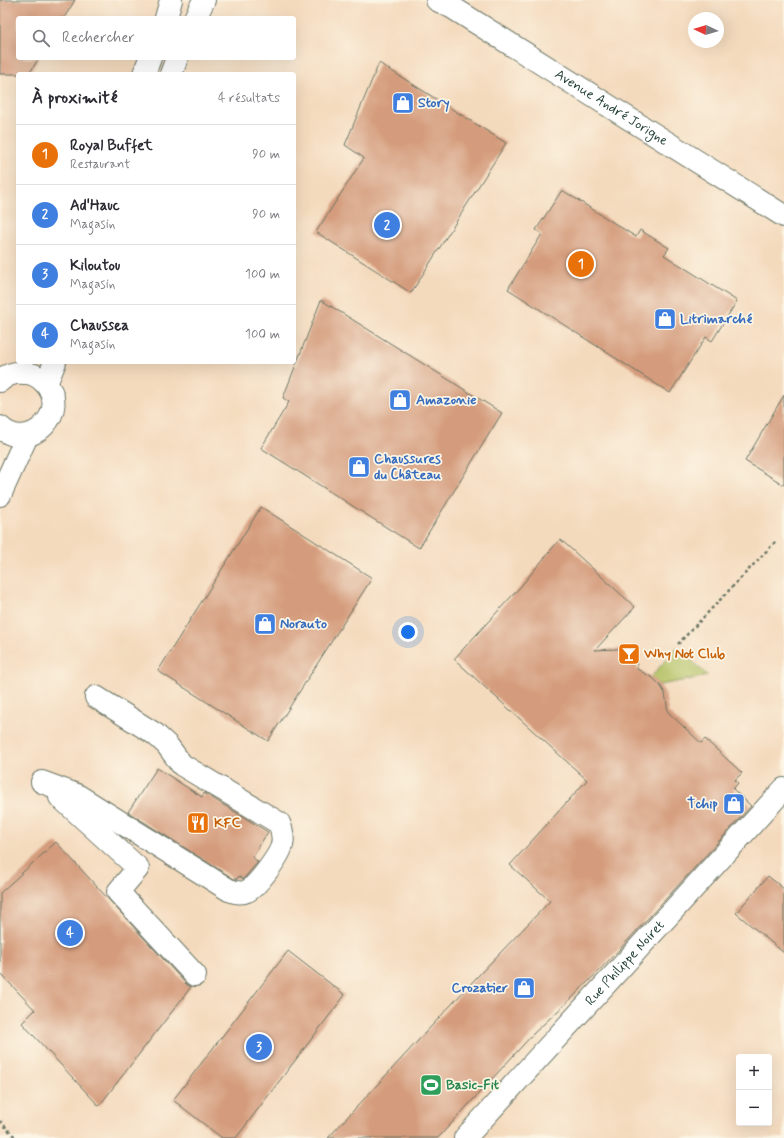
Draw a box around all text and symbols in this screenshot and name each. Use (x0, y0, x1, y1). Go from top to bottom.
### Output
north arrow (688, 12, 724, 48)
search box (16, 16, 296, 60)
icon: search (30, 27, 52, 49)
text: Rechercher (62, 28, 135, 48)
street label: Avenue André Jorigne (551, 65, 672, 150)
text: À proximité (32, 87, 117, 109)
text: 4 résultats (218, 90, 280, 107)
shop icon: Story (390, 90, 416, 116)
place label: Story (418, 94, 450, 112)
text: Royal Buffet (70, 136, 153, 156)
text: 1 (42, 146, 48, 163)
text: 90 m (252, 146, 280, 163)
text: Restaurant (70, 156, 130, 173)
text: Ad'Hauc (70, 196, 120, 216)
text: 2 (42, 206, 48, 223)
text: 90 m (252, 206, 280, 223)
pin: 2 (374, 210, 400, 240)
text: Magasin (70, 216, 115, 233)
pin: 1 (568, 249, 594, 279)
text: Kiloutou (70, 256, 120, 276)
text: 3 (42, 266, 48, 283)
text: 100 m (245, 266, 280, 283)
text: Magasin (70, 276, 115, 293)
shop icon: Litrimarché (652, 306, 678, 332)
place label: Litrimarché (680, 310, 753, 328)
text: Chaussea (70, 316, 129, 336)
text: 4 (41, 326, 49, 343)
text: 100 m (245, 326, 280, 343)
text: Magasin (70, 336, 115, 353)
shop icon: Amazonie (387, 387, 413, 413)
place label: Amazonie (416, 391, 477, 409)
place label: Chaussures du Château (374, 450, 441, 484)
shop icon: Chaussures du Château (346, 454, 372, 480)
shop icon: Norauto (252, 611, 278, 637)
place label: Norauto (280, 615, 327, 633)
your location (398, 622, 418, 642)
bar icon: Why Not Club (616, 641, 642, 667)
place label: Why Not Club (643, 645, 725, 663)
shop icon: Tchip (721, 791, 747, 817)
place label: Tchip (687, 795, 718, 813)
restaurant icon: KFC (185, 810, 211, 836)
place label: KFC (214, 814, 240, 832)
street label: Rue Philippe Noiret (581, 917, 668, 1010)
pin: 4 (57, 918, 83, 948)
shop icon: Crozatier (511, 975, 537, 1001)
place label: Crozatier (452, 979, 508, 997)
pin: 3 (246, 1032, 272, 1062)
map controls (736, 1054, 772, 1126)
button: + (736, 1054, 772, 1090)
sports icon: Basic-Fit (418, 1072, 444, 1098)
place label: Basic-Fit (446, 1076, 500, 1094)
button: − (736, 1090, 772, 1126)

